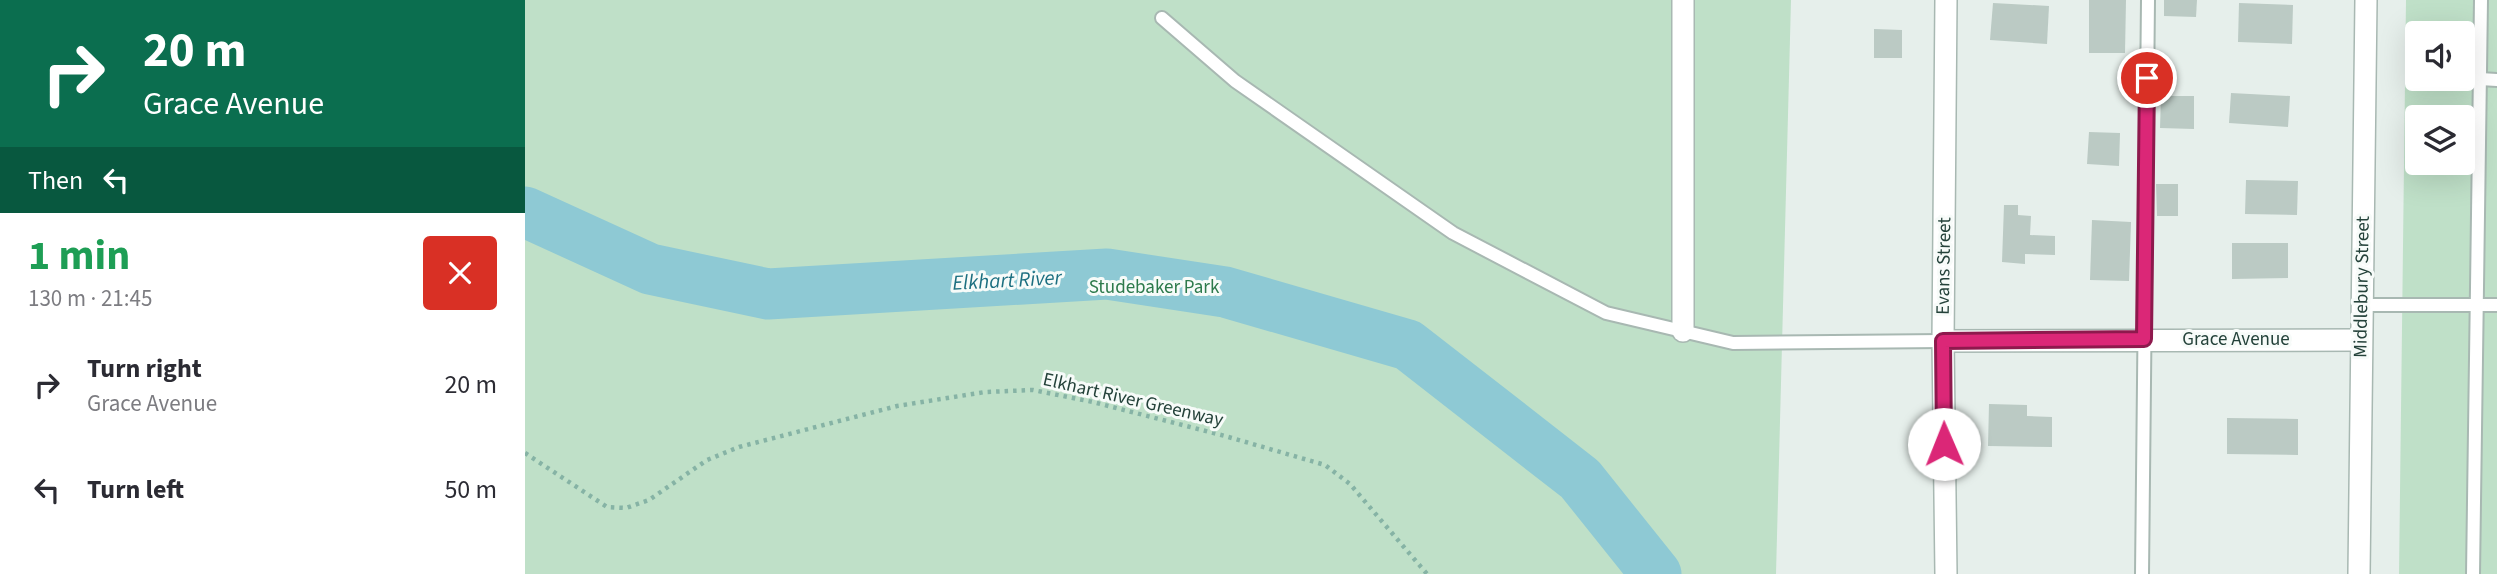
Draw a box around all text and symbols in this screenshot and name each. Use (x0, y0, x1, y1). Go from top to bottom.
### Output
text: 20 m (143, 16, 247, 86)
map controls (2405, 21, 2475, 175)
button: sound (2405, 21, 2475, 91)
icon: right (28, 28, 119, 119)
pin (2117, 48, 2177, 108)
icon: arrive (2128, 59, 2166, 97)
text: Grace Avenue (143, 81, 324, 127)
button: layers (2405, 105, 2475, 175)
icon: left (97, 161, 135, 199)
text: Then (28, 162, 83, 199)
street label: Middlebury Street (2347, 215, 2377, 358)
street label: Evans Street (1930, 216, 1958, 315)
text: 1 min (28, 226, 130, 286)
button: close (423, 236, 497, 310)
water label: Elkhart River (952, 262, 1063, 298)
park label: Studebaker Park (1089, 274, 1220, 301)
text: 130 m · 21:45 (28, 282, 152, 315)
street label: Grace Avenue (2182, 326, 2290, 353)
text: Turn right (87, 350, 202, 387)
icon: right (28, 366, 66, 404)
text: 20 m (444, 366, 497, 403)
street label: Elkhart River Greenway (1040, 366, 1226, 434)
text: Grace Avenue (87, 387, 217, 420)
position arrow (1907, 407, 1981, 481)
icon: left (28, 471, 66, 509)
text: Turn left (87, 471, 184, 508)
text: 50 m (444, 471, 497, 508)

